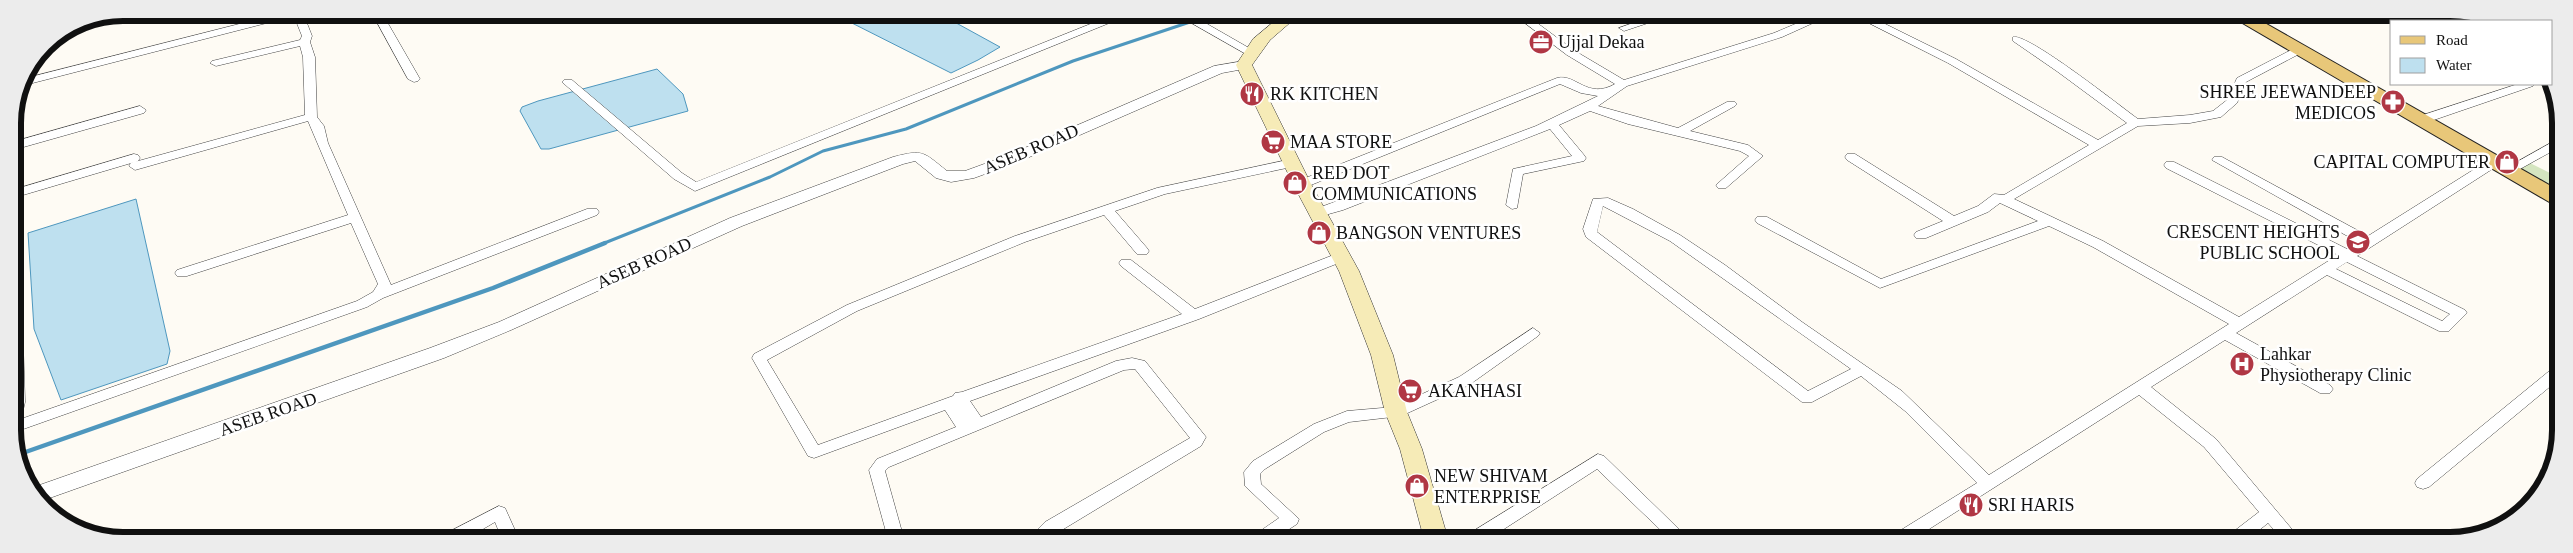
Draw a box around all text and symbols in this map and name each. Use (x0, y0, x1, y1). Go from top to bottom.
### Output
legend (2390, 20, 2553, 85)
office icon: Ujjal Dekaa (1528, 29, 1554, 55)
place label: Ujjal Dekaa (1558, 32, 1644, 52)
text: Road (2436, 32, 2468, 48)
text: Water (2436, 57, 2471, 73)
restaurant icon: RK KITCHEN (1239, 81, 1265, 107)
place label: SHREE JEEWANDEEP MEDICOS (2200, 82, 2376, 123)
place label: RK KITCHEN (1270, 84, 1379, 104)
pharmacy icon: SHREE JEEWANDEEP MEDICOS (2380, 89, 2406, 115)
street label: ASEB ROAD (980, 120, 1082, 178)
supermarket icon: MAA STORE (1260, 129, 1286, 155)
place label: MAA STORE (1290, 132, 1392, 152)
shop icon: CAPITAL COMPUTER (2494, 149, 2520, 175)
place label: CAPITAL COMPUTER (2314, 152, 2490, 172)
place label: RED DOT COMMUNICATIONS (1312, 163, 1477, 204)
shop icon: RED DOT COMMUNICATIONS (1282, 170, 1308, 196)
shop icon: BANGSON VENTURES (1306, 220, 1332, 246)
place label: CRESCENT HEIGHTS PUBLIC SCHOOL (2167, 222, 2340, 263)
place label: BANGSON VENTURES (1336, 223, 1521, 243)
school or university icon: CRESCENT HEIGHTS PUBLIC SCHOOL (2345, 229, 2371, 255)
street label: ASEB ROAD (594, 233, 694, 293)
place label: Lahkar Physiotherapy Clinic (2260, 344, 2412, 385)
hospital icon: Lahkar Physiotherapy Clinic (2229, 351, 2255, 377)
supermarket icon: AKANHASI (1397, 378, 1423, 404)
place label: AKANHASI (1428, 381, 1522, 401)
street label: ASEB ROAD (217, 388, 319, 440)
place label: NEW SHIVAM ENTERPRISE (1434, 466, 1548, 507)
shop icon: NEW SHIVAM ENTERPRISE (1404, 473, 1430, 499)
restaurant icon: SRI HARIS (1958, 492, 1984, 518)
place label: SRI HARIS (1988, 495, 2075, 515)

